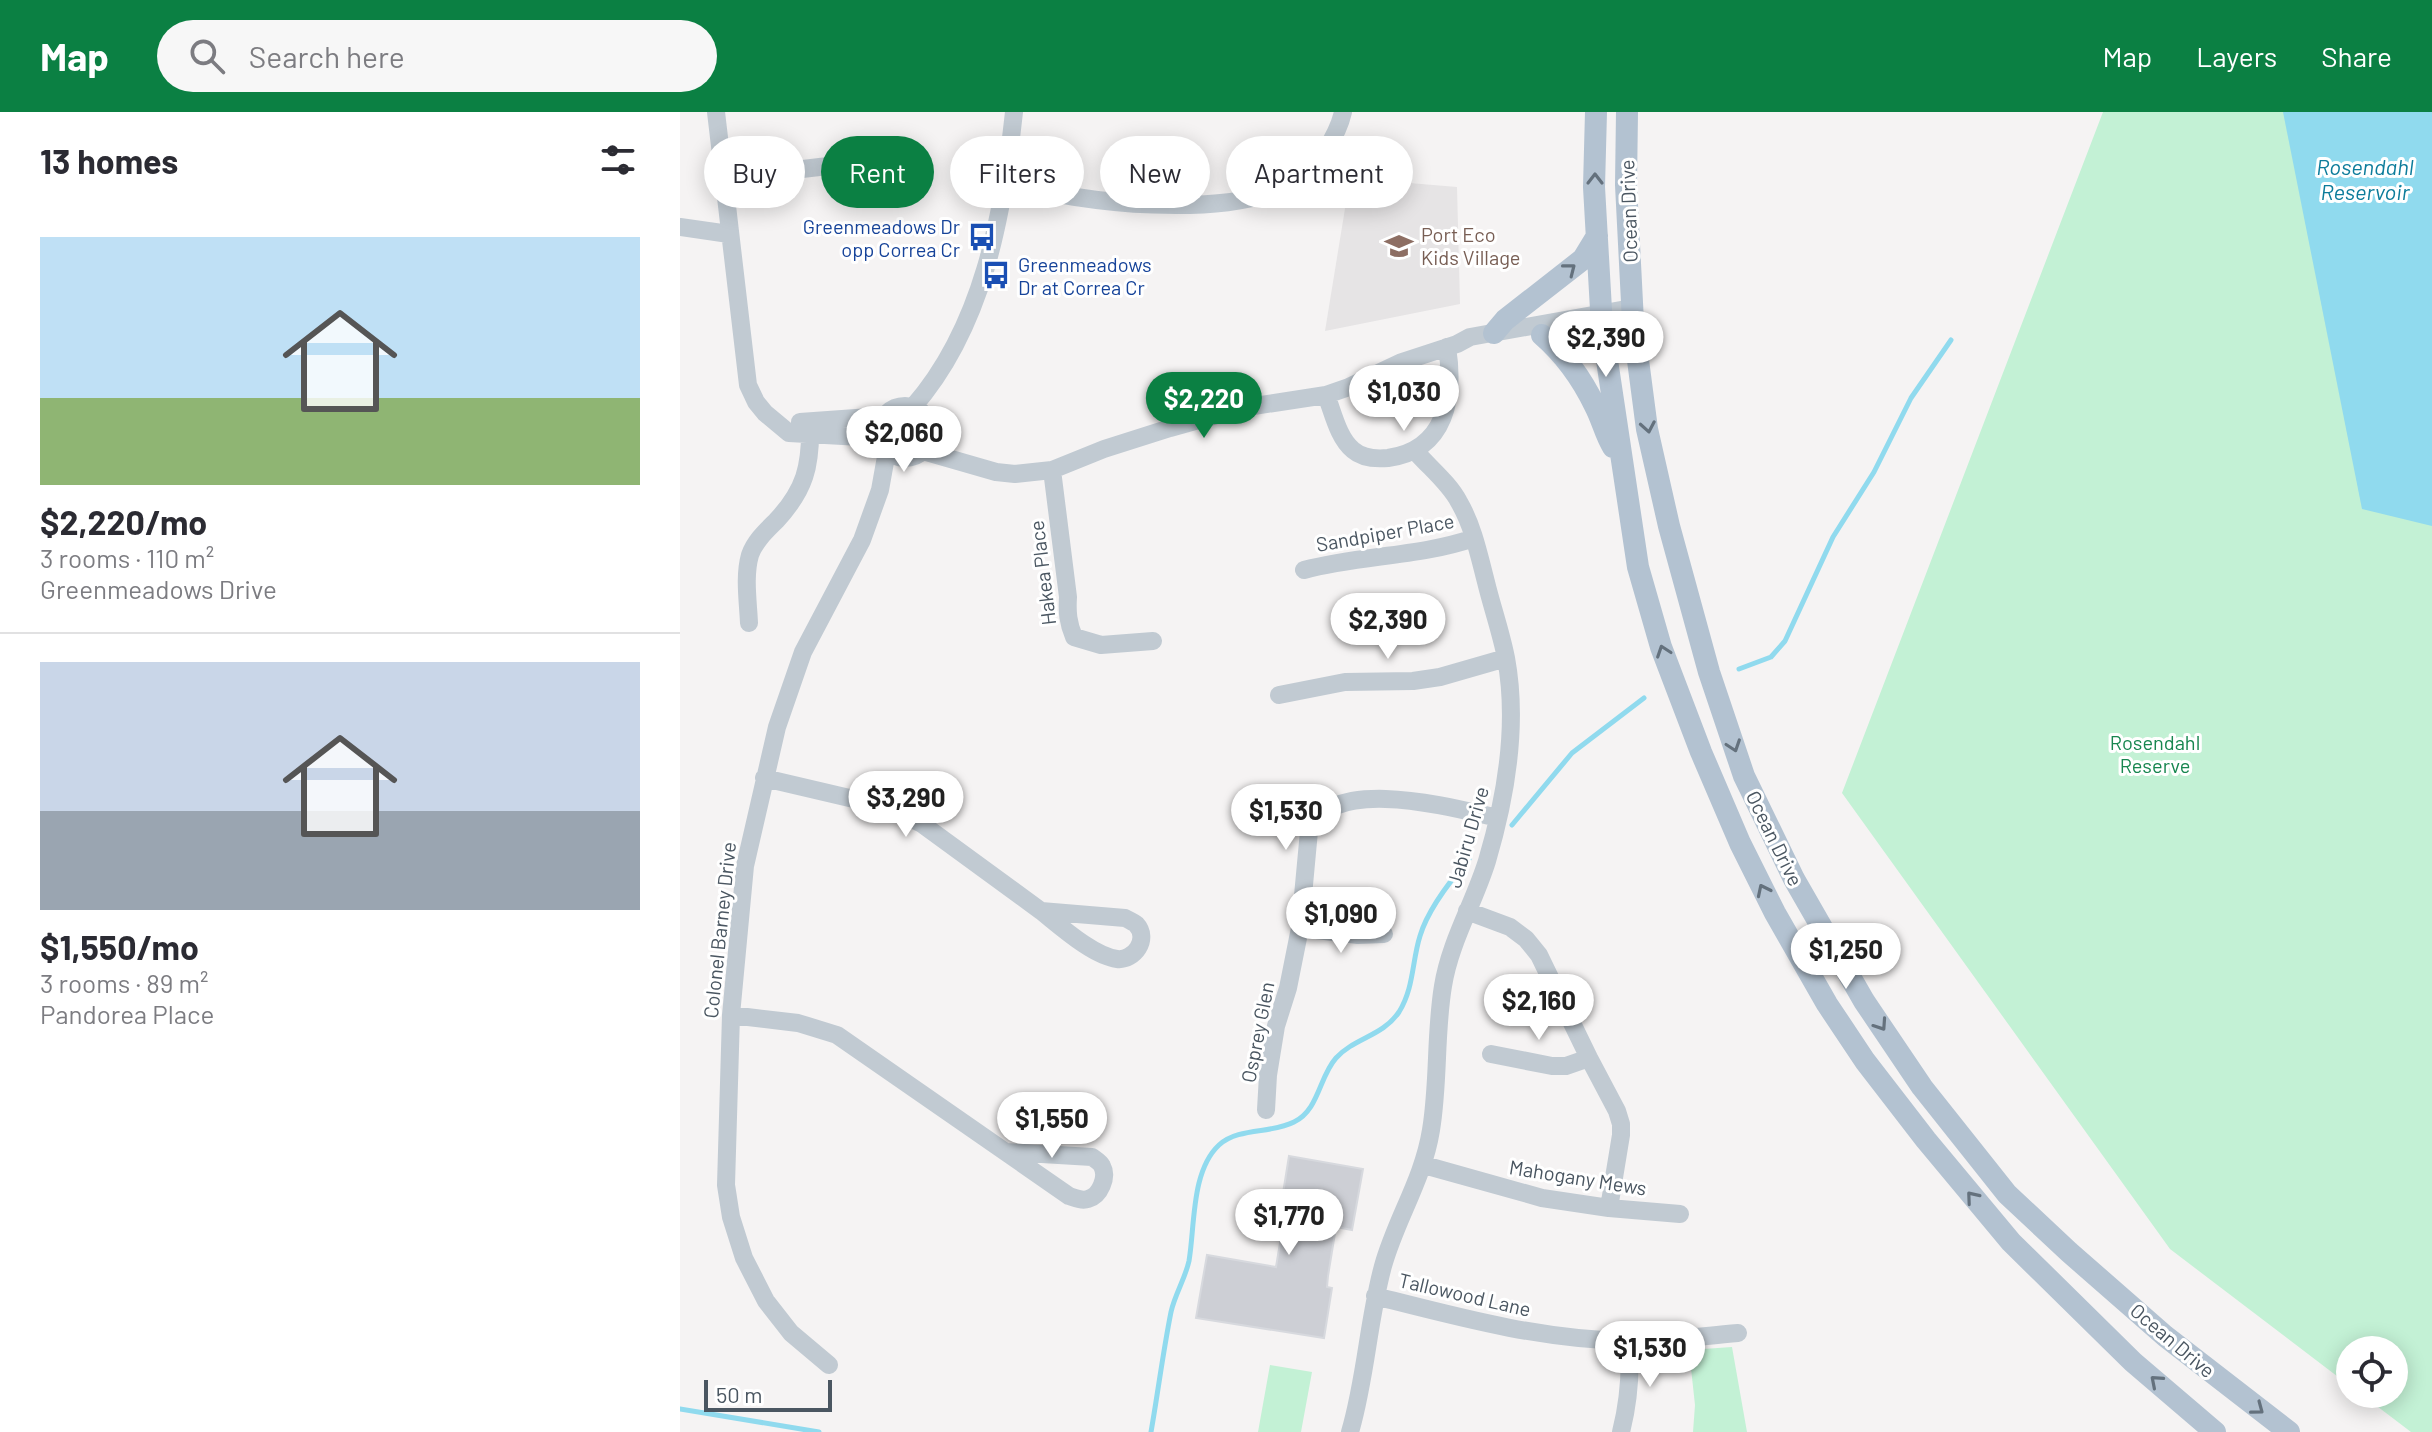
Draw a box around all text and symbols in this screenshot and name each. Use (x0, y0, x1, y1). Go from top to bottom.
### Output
search box (157, 20, 717, 92)
text: Map (40, 33, 109, 79)
icon: search (185, 34, 229, 78)
text: Search here (249, 38, 405, 74)
text: Map (2102, 39, 2152, 73)
text: Layers (2196, 39, 2277, 73)
text: Share (2321, 39, 2392, 73)
chip: Buy (704, 136, 805, 208)
chip: Rent (821, 136, 934, 208)
chip: Filters (950, 136, 1084, 208)
chip: New (1100, 136, 1210, 208)
chip: Apartment (1226, 136, 1413, 208)
icon: filters (596, 138, 640, 182)
text: 13 homes (40, 140, 178, 181)
water label: Rosendahl Reservoir (2316, 153, 2414, 204)
street label: Ocean Drive (1614, 159, 1642, 263)
one-way arrow (1586, 172, 1604, 185)
place label: Greenmeadows Dr opp Correa Cr (803, 214, 960, 261)
bus stop icon: Greenmeadows Dr opp Correa Cr (967, 222, 997, 252)
place label: Port Eco Kids Village (1421, 222, 1521, 269)
school or university icon: Port Eco Kids Village (1384, 231, 1414, 261)
place label: Greenmeadows Dr at Correa Cr (1018, 252, 1152, 299)
bus stop icon: Greenmeadows Dr at Correa Cr (981, 260, 1011, 290)
one-way arrow (1561, 265, 1576, 279)
icon: home (268, 289, 412, 433)
pin: $2,390 (1541, 311, 1671, 379)
text: $2,390 (1567, 321, 1646, 352)
pin: $1,030 (1339, 365, 1469, 433)
pin: $2,220 (1139, 372, 1269, 440)
text: $1,030 (1367, 375, 1441, 406)
text: $2,220 (1164, 382, 1244, 413)
pin: $2,060 (839, 406, 969, 474)
text: $2,060 (864, 416, 944, 447)
one-way arrow (1638, 421, 1655, 434)
text: $2,220/mo (40, 501, 207, 542)
street label: Sandpiper Place (1314, 508, 1456, 556)
street label: Hakea Place (1024, 519, 1060, 627)
text: 3 rooms · 110 m² (40, 542, 214, 573)
text: Greenmeadows Drive (40, 573, 277, 604)
pin: $2,390 (1323, 593, 1453, 661)
text: $2,390 (1349, 603, 1428, 634)
one-way arrow (1656, 645, 1672, 659)
icon: home (268, 714, 412, 858)
park label: Rosendahl Reserve (2110, 730, 2200, 777)
one-way arrow (1725, 738, 1741, 752)
pin: $3,290 (841, 771, 971, 839)
text: $3,290 (867, 781, 946, 812)
pin: $1,530 (1221, 784, 1351, 852)
street label: Jabiru Drive (1441, 784, 1493, 890)
street label: Ocean Drive (1742, 787, 1808, 889)
text: $1,530 (1249, 794, 1323, 825)
street label: Colonel Barney Drive (698, 841, 740, 1019)
one-way arrow (1758, 884, 1773, 899)
pin: $1,090 (1276, 887, 1406, 955)
text: $1,090 (1304, 897, 1378, 928)
pin: $1,250 (1781, 923, 1911, 991)
text: $1,550/mo (40, 926, 199, 967)
text: $1,250 (1809, 933, 1883, 964)
text: 3 rooms · 89 m² (40, 967, 208, 998)
pin: $2,160 (1474, 974, 1604, 1042)
street label: Osprey Glen (1235, 980, 1279, 1084)
text: $2,160 (1502, 984, 1576, 1015)
text: Pandorea Place (40, 998, 214, 1029)
one-way arrow (1871, 1016, 1886, 1031)
pin: $1,550 (987, 1092, 1117, 1160)
text: $1,550 (1015, 1102, 1089, 1133)
street label: Mahogany Mews (1508, 1154, 1648, 1200)
pin: $1,770 (1224, 1189, 1354, 1257)
one-way arrow (1967, 1192, 1982, 1206)
text: $1,770 (1253, 1199, 1325, 1230)
street label: Tallowood Lane (1397, 1267, 1533, 1321)
street label: Ocean Drive (2126, 1298, 2220, 1382)
pin: $1,530 (1585, 1321, 1715, 1389)
text: $1,530 (1613, 1331, 1687, 1362)
map controls (2336, 1336, 2408, 1408)
button: locate (2336, 1336, 2408, 1408)
scale bar (704, 1376, 832, 1412)
one-way arrow (2150, 1376, 2165, 1391)
text: 50 m (716, 1381, 762, 1407)
one-way arrow (2249, 1400, 2264, 1414)

